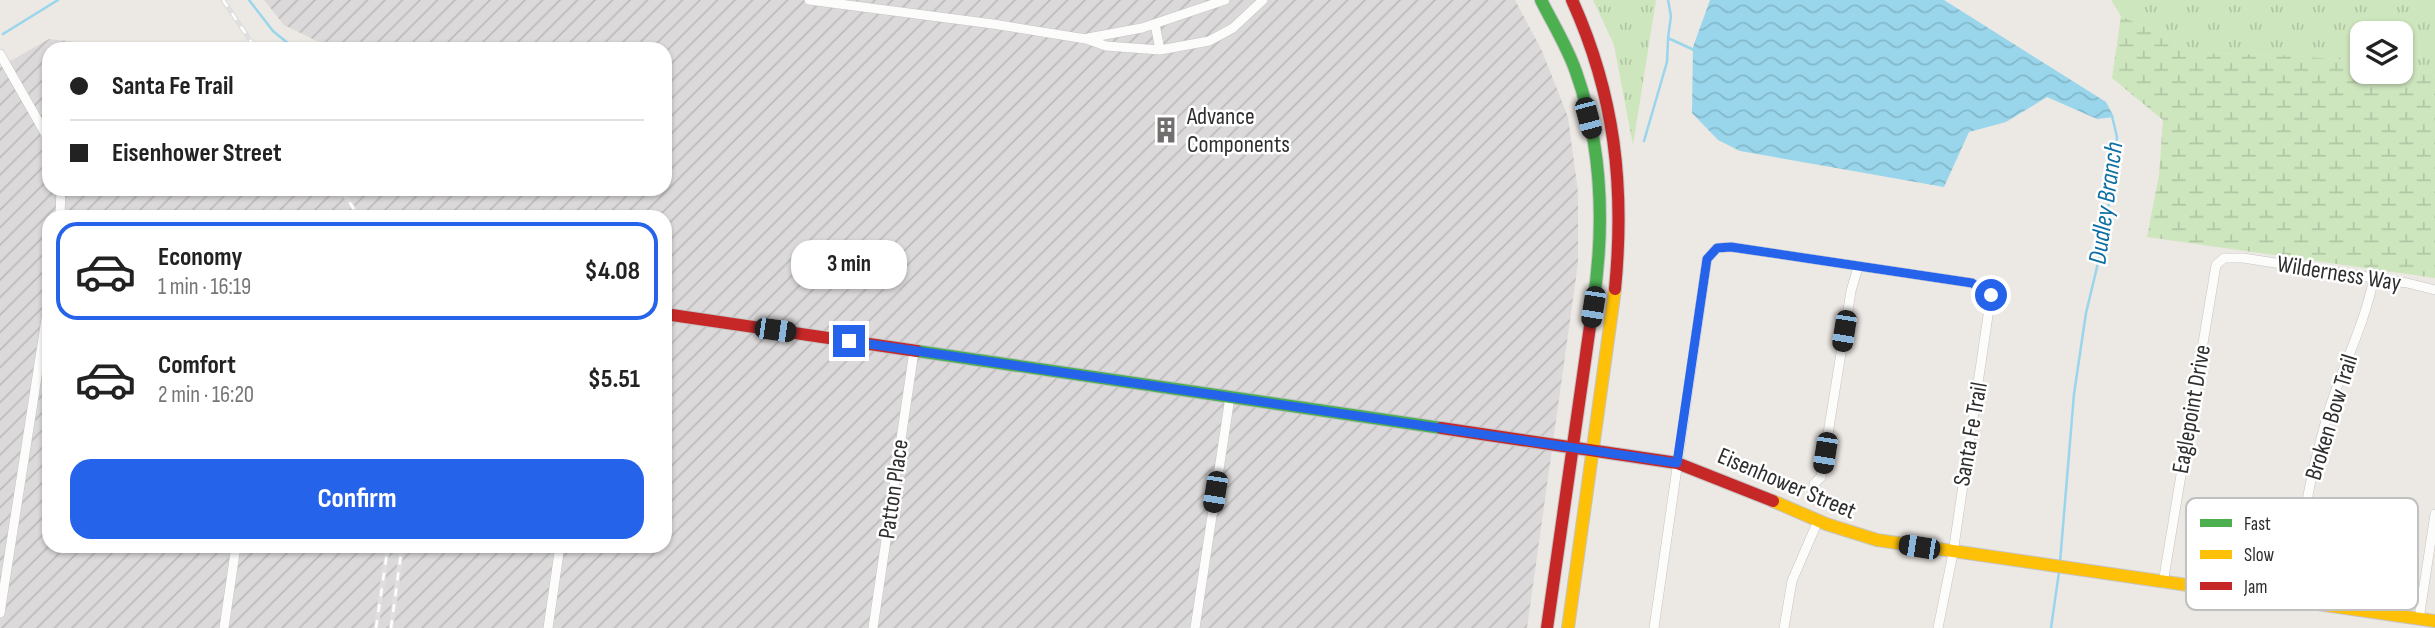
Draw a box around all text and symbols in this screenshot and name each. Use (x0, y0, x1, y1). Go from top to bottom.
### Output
map controls (2350, 21, 2413, 84)
button: layers (2350, 21, 2413, 84)
text: Santa Fe Trail (112, 71, 234, 102)
car (1573, 95, 1604, 141)
place label: Advance Components (1186, 102, 1290, 159)
building icon: Advance Components (1151, 115, 1181, 145)
text: Eisenhower Street (112, 138, 282, 169)
water label: Dudley Branch (2083, 140, 2130, 266)
icon: car (74, 240, 137, 303)
callout: 3 min (791, 240, 907, 288)
text: Economy (158, 242, 242, 273)
street label: Wilderness Way (2275, 249, 2403, 298)
text: 3 min (827, 250, 871, 278)
text: $4.08 (585, 256, 640, 287)
text: 1 min · 16:19 (158, 273, 251, 301)
route start (1975, 279, 2007, 311)
car (1580, 285, 1607, 329)
car (1831, 309, 1858, 353)
car (753, 317, 798, 343)
route end (833, 325, 865, 357)
street label: Eaglepoint Drive (2166, 342, 2217, 476)
icon: car (74, 348, 137, 411)
text: Comfort (158, 350, 236, 381)
street label: Broken Bow Trail (2299, 351, 2364, 484)
text: $5.51 (588, 364, 640, 395)
street label: Santa Fe Trail (1947, 380, 1994, 488)
text: 2 min · 16:20 (158, 381, 254, 409)
car (1812, 431, 1839, 475)
street label: Patton Place (872, 437, 915, 541)
street label: Eisenhower Street (1713, 441, 1860, 526)
button: Confirm (70, 459, 644, 539)
car (1202, 470, 1229, 514)
legend (2186, 498, 2418, 610)
text: Fast (2244, 513, 2271, 536)
car (1897, 533, 1942, 561)
text: Slow (2244, 544, 2274, 567)
text: Jam (2243, 576, 2267, 599)

